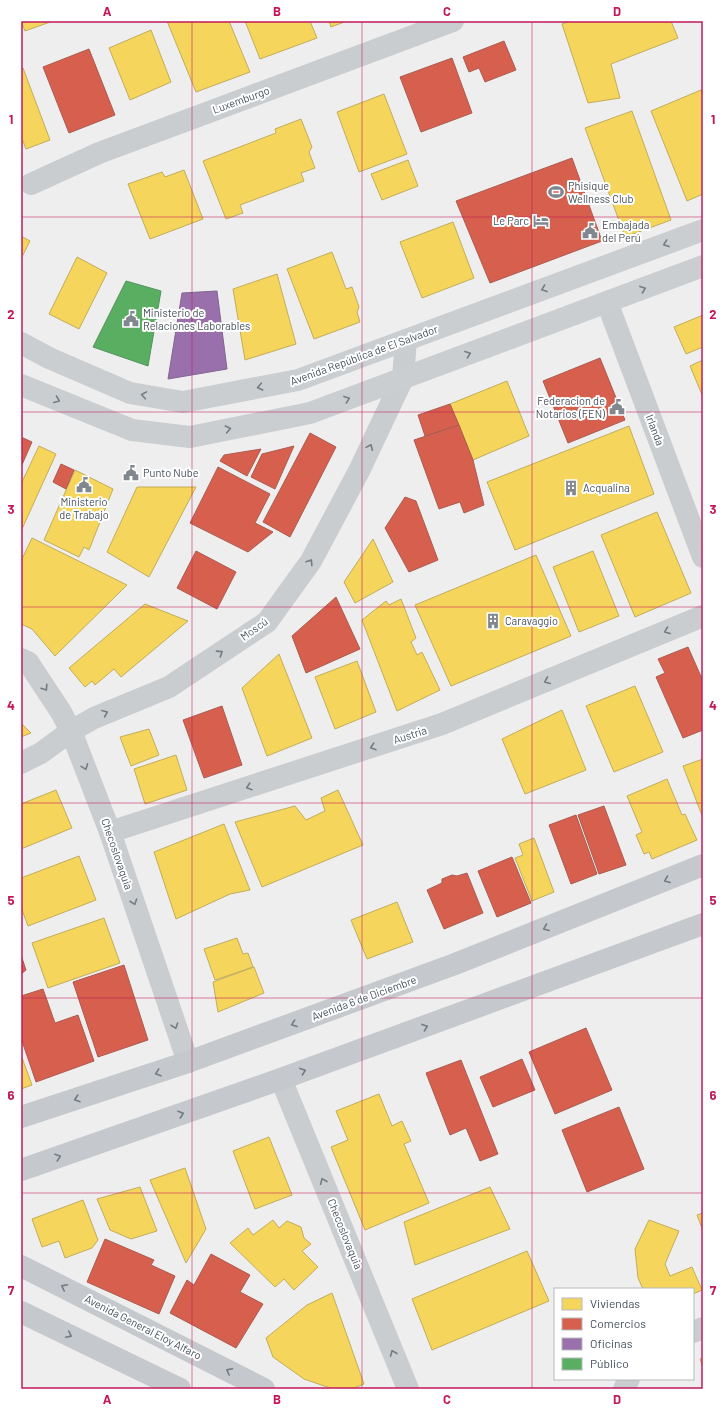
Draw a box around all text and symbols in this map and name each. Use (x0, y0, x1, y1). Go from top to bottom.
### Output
text: A (103, 3, 112, 19)
text: B (273, 3, 281, 19)
text: C (443, 3, 451, 19)
text: D (613, 3, 621, 19)
street label: Luxemburgo (211, 83, 271, 116)
text: 1 (9, 111, 13, 127)
text: 1 (711, 111, 715, 127)
place label: Phisique Wellness Club (568, 179, 633, 205)
sports icon: Phisique Wellness Club (547, 183, 565, 201)
hotel icon: Le Parc (532, 212, 550, 230)
place label: Le Parc (493, 214, 529, 227)
place label: Embajada del Perú (602, 218, 649, 244)
public building icon: Embajada del Perú (581, 222, 599, 240)
one-way arrow (663, 239, 670, 248)
one-way arrow (541, 284, 548, 293)
one-way arrow (640, 285, 647, 293)
text: 2 (7, 306, 15, 322)
place label: Ministerio de Relaciones Laborables (143, 306, 250, 332)
text: 2 (709, 306, 717, 322)
public building icon: Ministerio de Relaciones Laborables (122, 310, 140, 328)
street label: Avenida República de El Salvador (288, 322, 439, 387)
one-way arrow (465, 350, 472, 358)
one-way arrow (257, 383, 263, 391)
one-way arrow (141, 392, 148, 400)
place label: Federacion de Notarios (FEN) (536, 394, 605, 420)
one-way arrow (53, 396, 60, 404)
one-way arrow (343, 396, 350, 404)
public building icon: Federacion de Notarios (FEN) (608, 398, 626, 416)
street label: Irlanda (644, 412, 667, 447)
one-way arrow (225, 426, 231, 434)
one-way arrow (365, 444, 373, 451)
public building icon: Punto Nube (122, 464, 140, 482)
place label: Punto Nube (143, 466, 199, 479)
public building icon: Ministerio de Trabajo (75, 476, 93, 494)
building icon: Acqualina (562, 479, 580, 497)
place label: Acqualina (583, 481, 630, 494)
place label: Ministerio de Trabajo (59, 495, 109, 521)
text: 3 (7, 501, 15, 517)
text: 3 (709, 501, 717, 517)
one-way arrow (305, 559, 312, 566)
building icon: Caravaggio (484, 612, 502, 630)
street label: Moscú (237, 614, 270, 643)
place label: Caravaggio (505, 614, 558, 627)
one-way arrow (664, 627, 671, 635)
one-way arrow (216, 650, 223, 658)
one-way arrow (543, 676, 551, 684)
one-way arrow (40, 684, 47, 691)
text: 4 (7, 697, 15, 713)
text: 4 (709, 697, 717, 713)
one-way arrow (101, 710, 109, 718)
street label: Austria (392, 723, 428, 746)
one-way arrow (370, 742, 377, 751)
one-way arrow (80, 763, 88, 770)
one-way arrow (246, 782, 253, 791)
street label: Checoslovaquia (99, 816, 136, 891)
one-way arrow (663, 875, 670, 883)
text: 5 (7, 892, 15, 908)
text: 5 (709, 892, 717, 908)
one-way arrow (129, 899, 137, 906)
one-way arrow (543, 923, 551, 931)
street label: Avenida 6 de Diciembre (310, 972, 418, 1023)
one-way arrow (290, 1019, 297, 1027)
one-way arrow (171, 1022, 179, 1029)
one-way arrow (422, 1023, 429, 1031)
one-way arrow (155, 1068, 162, 1076)
one-way arrow (300, 1068, 307, 1076)
text: 6 (8, 1087, 15, 1103)
text: 6 (710, 1087, 717, 1103)
one-way arrow (74, 1094, 81, 1103)
one-way arrow (177, 1111, 184, 1119)
one-way arrow (54, 1154, 61, 1162)
one-way arrow (319, 1178, 327, 1185)
street label: Checoslovaquia (325, 1197, 365, 1271)
text: 7 (8, 1282, 15, 1298)
text: 7 (710, 1282, 717, 1298)
one-way arrow (60, 1284, 68, 1292)
legend (554, 1288, 694, 1380)
street label: Avenida General Eloy Alfaro (83, 1291, 204, 1362)
text: Viviendas (590, 1296, 640, 1310)
text: Comercios (590, 1316, 646, 1330)
one-way arrow (64, 1330, 72, 1338)
text: Oficinas (590, 1336, 633, 1350)
one-way arrow (390, 1349, 398, 1356)
text: Público (590, 1356, 629, 1370)
one-way arrow (226, 1368, 234, 1376)
text: A (103, 1391, 112, 1407)
text: B (273, 1391, 281, 1407)
text: C (443, 1391, 451, 1407)
text: D (613, 1391, 621, 1407)

